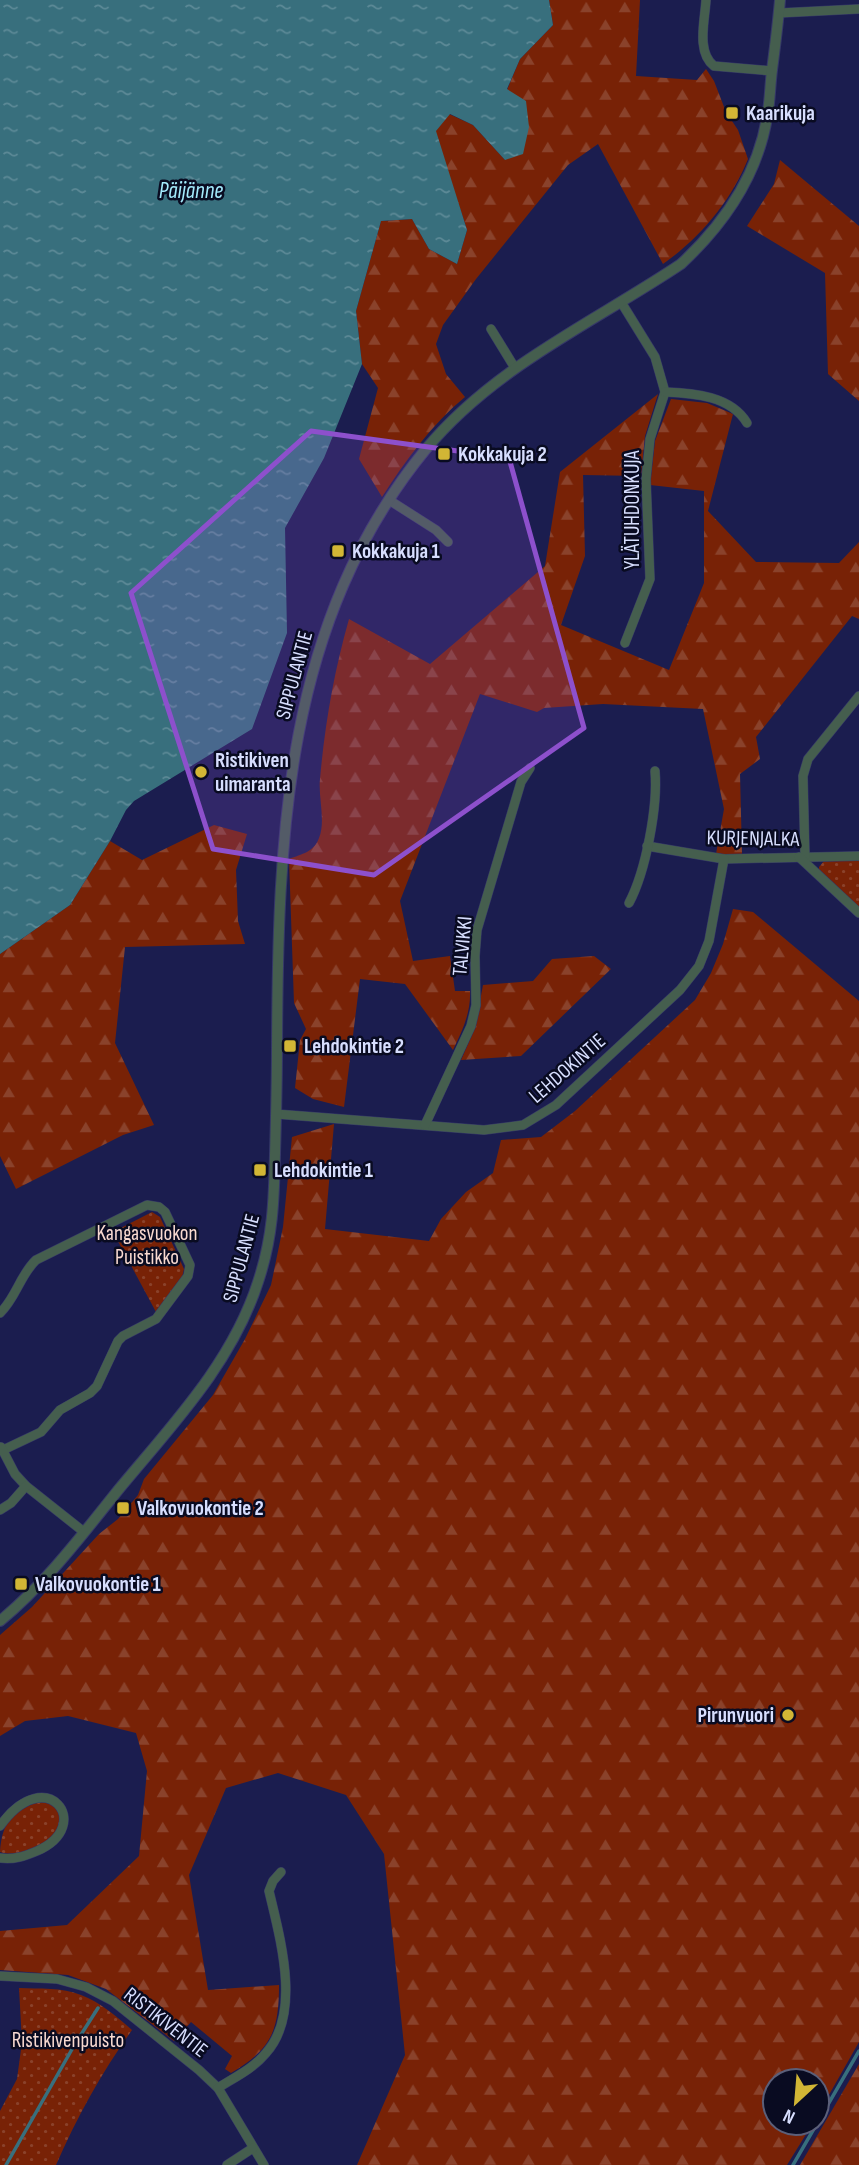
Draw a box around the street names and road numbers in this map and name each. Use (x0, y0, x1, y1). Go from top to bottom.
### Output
street label: YLÄTUHDONKUJA (620, 450, 645, 569)
street label: SIPPULANTIE (271, 628, 318, 722)
street label: KURJENJALKA (706, 825, 801, 852)
street label: TALVIKKI (447, 915, 478, 977)
street label: LEHDOKINTIE (524, 1028, 611, 1109)
street label: SIPPULANTIE (218, 1211, 265, 1305)
street label: RISTIKIVENTIE (119, 1982, 213, 2063)

